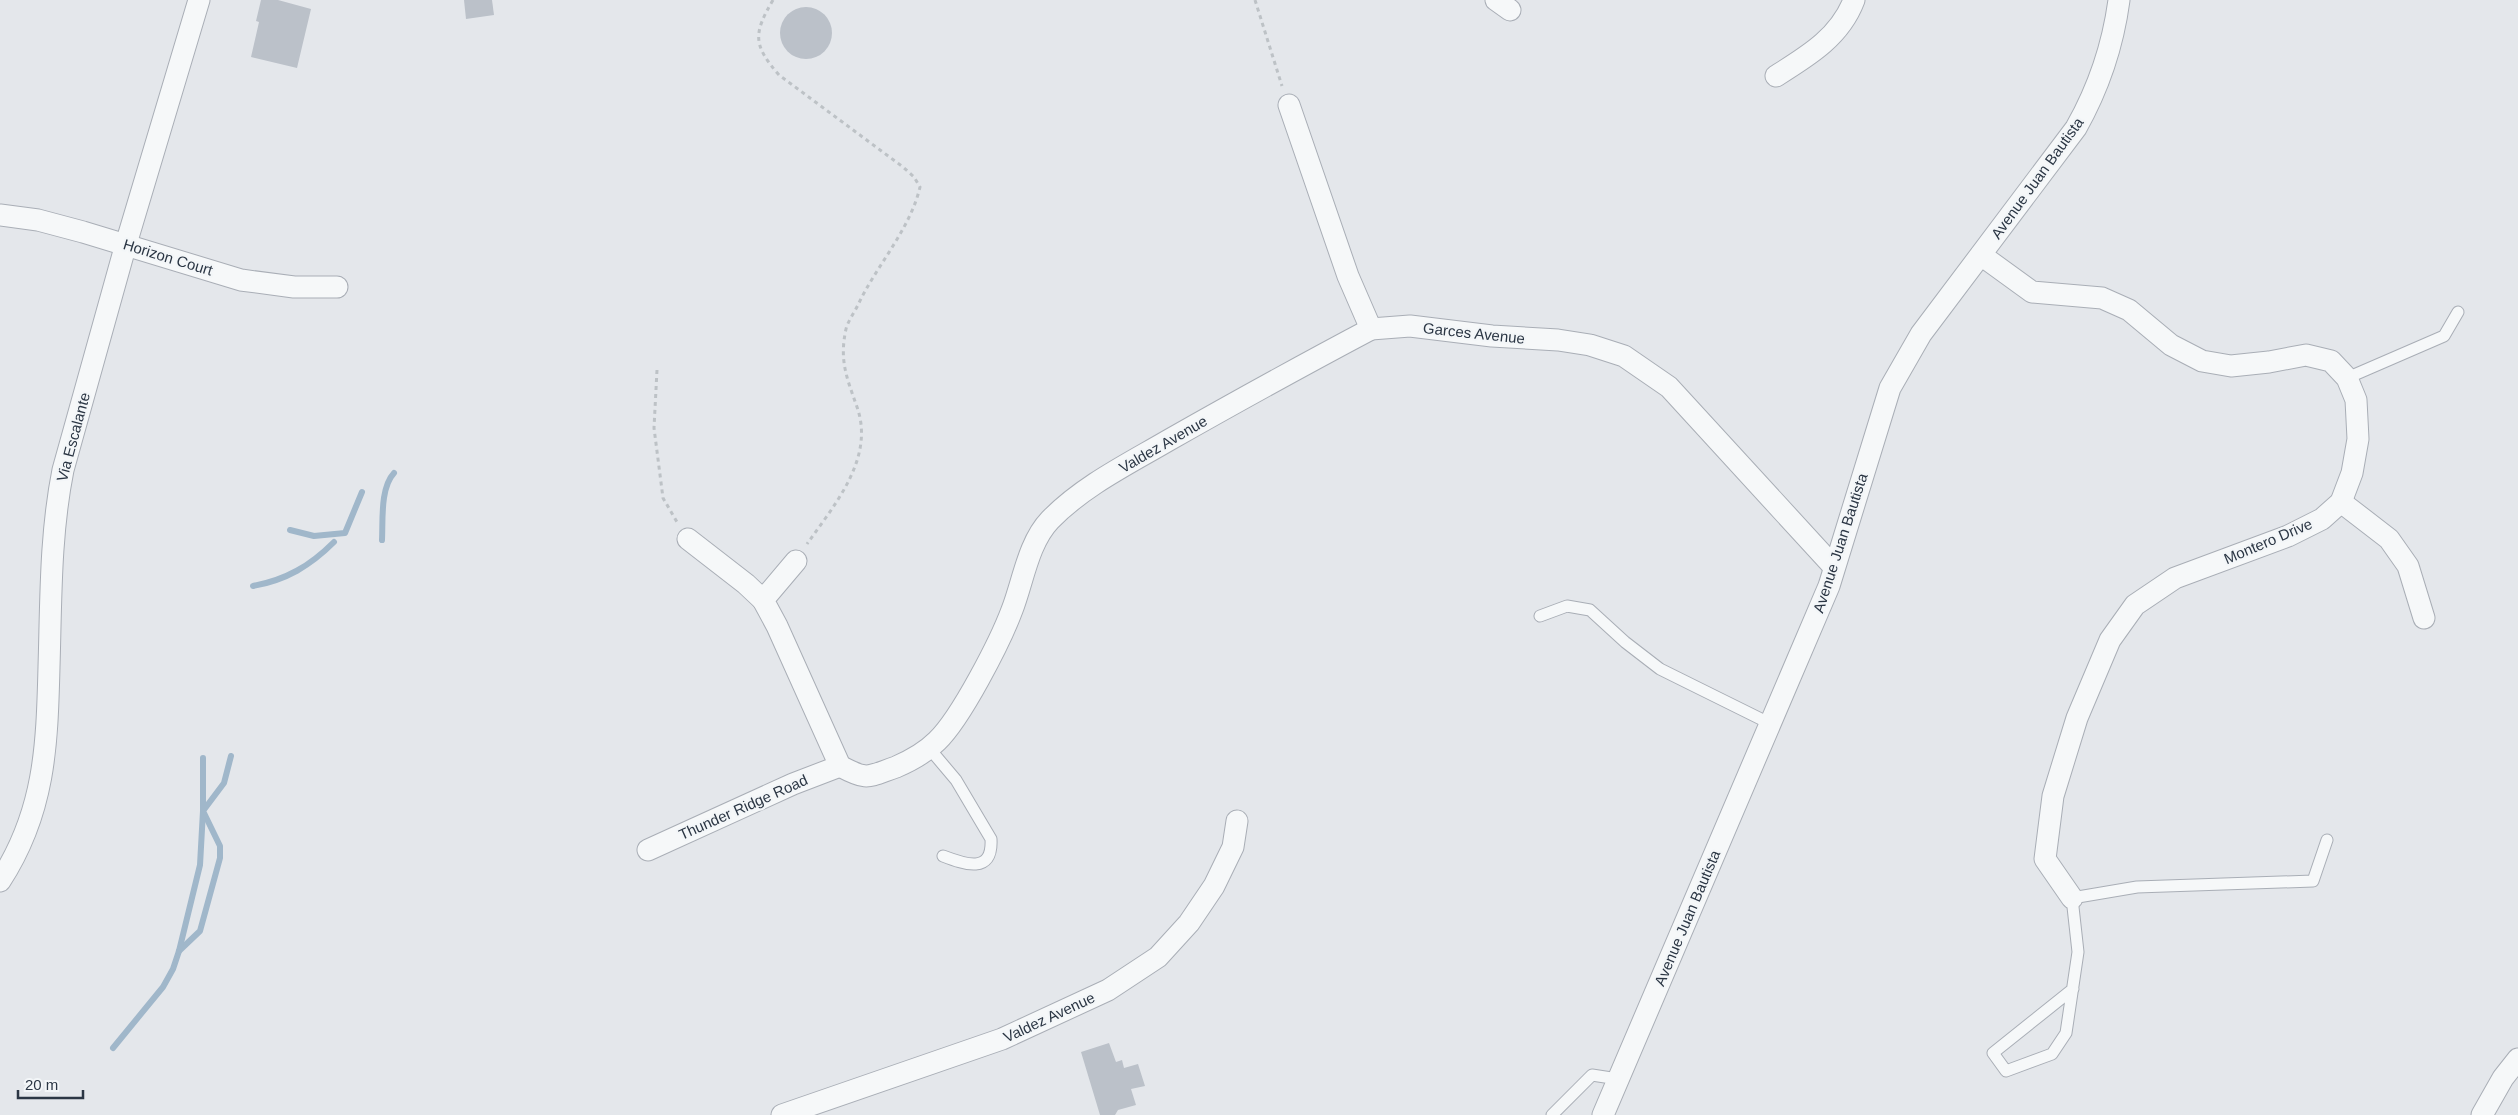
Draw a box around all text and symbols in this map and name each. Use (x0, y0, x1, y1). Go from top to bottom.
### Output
street label: Avenue Juan Bautista (1987, 114, 2087, 242)
street label: Horizon Court (121, 235, 216, 279)
street label: Garces Avenue (1422, 319, 1526, 347)
street label: Via Escalante (53, 391, 93, 483)
street label: Valdez Avenue (1116, 412, 1210, 476)
street label: Avenue Juan Bautista (1809, 470, 1871, 615)
street label: Montero Drive (2221, 515, 2315, 567)
street label: Thunder Ridge Road (676, 771, 810, 843)
street label: Avenue Juan Bautista (1651, 847, 1724, 988)
street label: Valdez Avenue (1001, 988, 1097, 1046)
scale bar (18, 1068, 82, 1100)
text: 20 m (25, 1076, 58, 1093)

